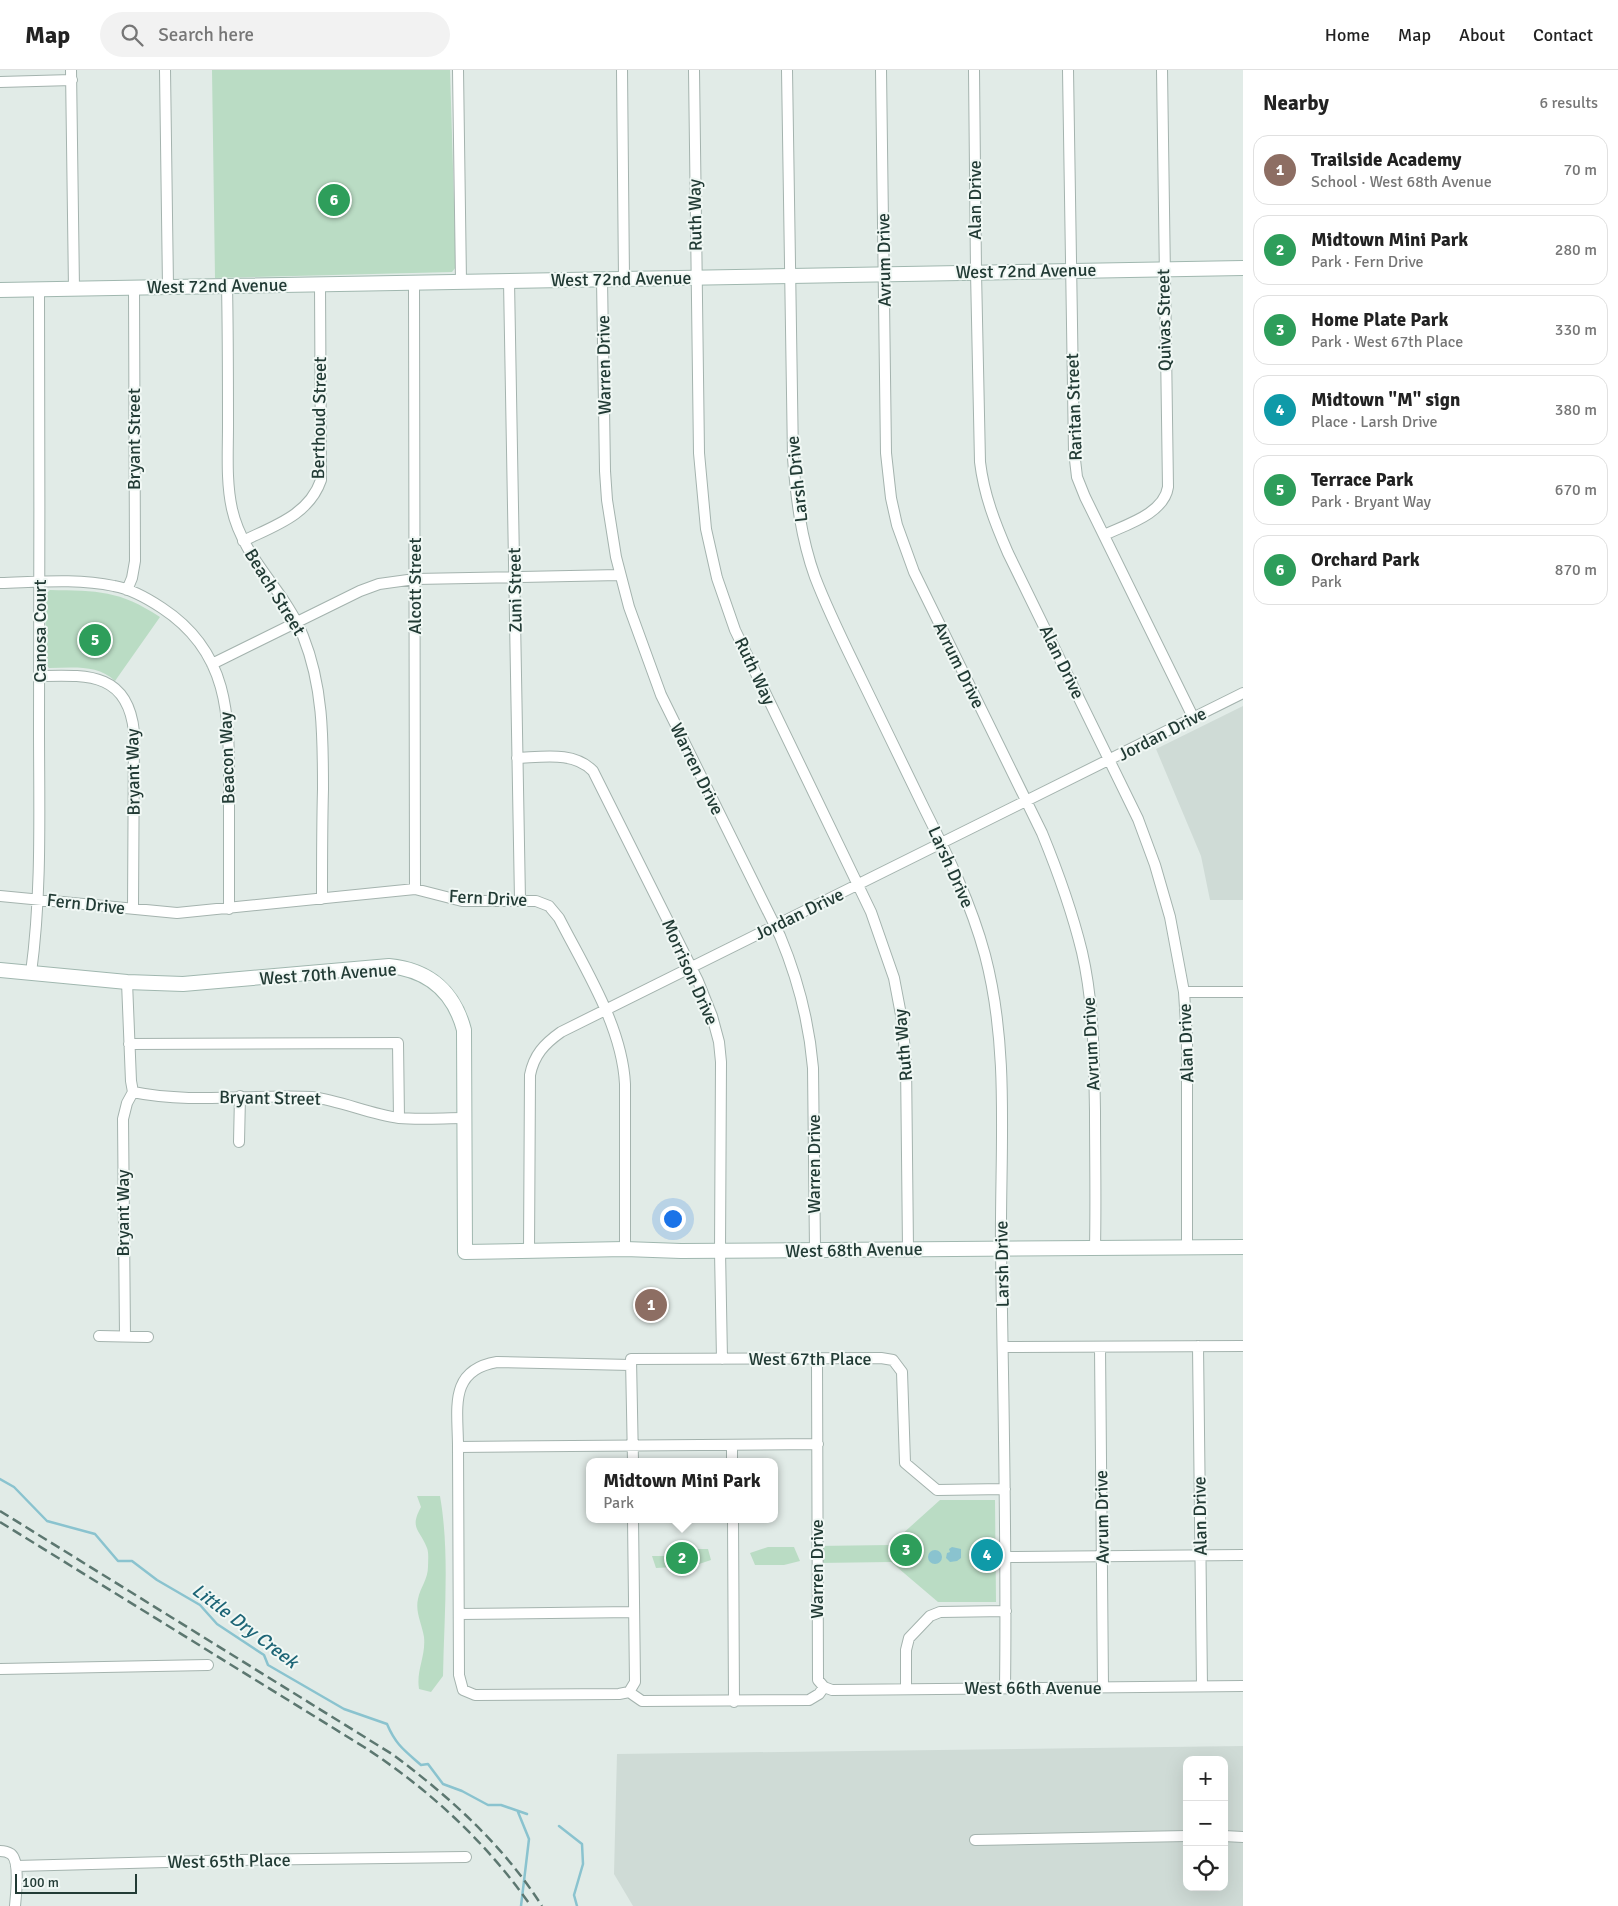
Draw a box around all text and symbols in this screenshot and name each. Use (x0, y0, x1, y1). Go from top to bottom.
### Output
search box (100, 12, 450, 57)
text: Map (25, 20, 70, 50)
icon: search (118, 21, 146, 49)
text: Search here (158, 23, 254, 47)
text: Home (1325, 24, 1370, 46)
text: Map (1398, 24, 1431, 46)
text: About (1459, 24, 1505, 46)
text: Contact (1533, 24, 1593, 46)
text: Nearby (1263, 90, 1329, 116)
text: 6 results (1539, 93, 1598, 113)
text: Trailside Academy (1311, 148, 1461, 172)
street label: Alan Drive (964, 160, 986, 240)
text: 1 (1276, 160, 1284, 180)
text: 70 m (1563, 160, 1597, 180)
text: School · West 68th Avenue (1311, 172, 1492, 192)
street label: Ruth Way (683, 178, 707, 251)
pin: 6 (318, 181, 350, 219)
street label: Avrum Drive (872, 213, 896, 307)
text: Midtown Mini Park (1311, 228, 1468, 252)
text: 2 (1276, 240, 1284, 260)
text: 280 m (1555, 240, 1597, 260)
text: Park · Fern Drive (1311, 252, 1423, 272)
street label: West 72nd Avenue (955, 259, 1097, 283)
street label: West 72nd Avenue (550, 267, 692, 291)
street label: Quivas Street (1152, 269, 1176, 371)
street label: West 72nd Avenue (146, 274, 288, 298)
text: Home Plate Park (1311, 308, 1448, 332)
street label: Warren Drive (592, 315, 616, 415)
text: 3 (1276, 320, 1284, 340)
text: 330 m (1555, 320, 1597, 340)
text: Park · West 67th Place (1311, 332, 1463, 352)
street label: Raritan Street (1061, 353, 1087, 461)
street label: Berthoud Street (307, 357, 331, 479)
street label: Bryant Street (123, 388, 145, 490)
text: Midtown "M" sign (1311, 388, 1460, 412)
text: 4 (1276, 400, 1284, 420)
text: 380 m (1555, 400, 1597, 420)
text: Place · Larsh Drive (1311, 412, 1437, 432)
street label: Larsh Drive (782, 435, 812, 523)
text: Terrace Park (1311, 468, 1414, 492)
text: 5 (1276, 480, 1284, 500)
text: 670 m (1555, 480, 1597, 500)
text: Park · Bryant Way (1311, 492, 1431, 512)
street label: Alcott Street (404, 538, 426, 634)
street label: Beach Street (240, 545, 310, 639)
street label: Zuni Street (503, 547, 527, 633)
text: Orchard Park (1311, 548, 1420, 572)
text: 6 (1276, 560, 1284, 580)
text: 870 m (1555, 560, 1597, 580)
text: Park (1311, 572, 1342, 592)
street label: Canosa Court (29, 579, 51, 683)
street label: Avrum Drive (929, 618, 989, 712)
pin: 5 (79, 621, 111, 659)
street label: Alan Drive (1035, 622, 1089, 702)
street label: Ruth Way (730, 634, 780, 709)
street label: Jordan Drive (1114, 702, 1210, 766)
street label: Beacon Way (214, 711, 240, 805)
street label: Warren Drive (665, 719, 729, 819)
street label: Bryant Way (121, 728, 145, 816)
street label: Larsh Drive (923, 823, 979, 911)
street label: Jordan Drive (751, 883, 847, 945)
street label: Fern Drive (448, 885, 528, 911)
street label: Fern Drive (46, 889, 126, 919)
street label: Morrison Drive (657, 916, 723, 1028)
street label: West 70th Avenue (259, 958, 397, 990)
street label: Avrum Drive (1078, 997, 1104, 1091)
street label: Alan Drive (1174, 1003, 1198, 1083)
street label: Ruth Way (889, 1007, 917, 1082)
street label: Bryant Street (219, 1086, 321, 1110)
street label: Warren Drive (803, 1114, 825, 1214)
street label: Bryant Way (112, 1169, 134, 1257)
your location (660, 1206, 686, 1232)
street label: Larsh Drive (990, 1220, 1014, 1308)
street label: West 68th Avenue (785, 1238, 923, 1262)
pin: 1 (635, 1286, 667, 1324)
street label: West 67th Place (748, 1348, 872, 1370)
popup (586, 1458, 778, 1523)
text: Midtown Mini Park (603, 1469, 761, 1493)
street label: Avrum Drive (1090, 1470, 1114, 1564)
street label: Alan Drive (1188, 1476, 1212, 1556)
text: Park (603, 1493, 634, 1513)
street label: Warren Drive (806, 1519, 828, 1619)
pin: 3 (890, 1531, 922, 1569)
pin: 4 (971, 1536, 1003, 1574)
pin: 2 (666, 1539, 698, 1577)
water label: Little Dry Creek (187, 1578, 304, 1675)
street label: West 66th Avenue (964, 1677, 1102, 1699)
map controls (1183, 1756, 1228, 1891)
button: + (1183, 1756, 1228, 1801)
button: − (1183, 1801, 1228, 1846)
button: locate (1183, 1846, 1228, 1891)
street label: West 65th Place (167, 1849, 291, 1873)
scale bar (15, 1871, 138, 1894)
text: 100 m (22, 1874, 59, 1891)

